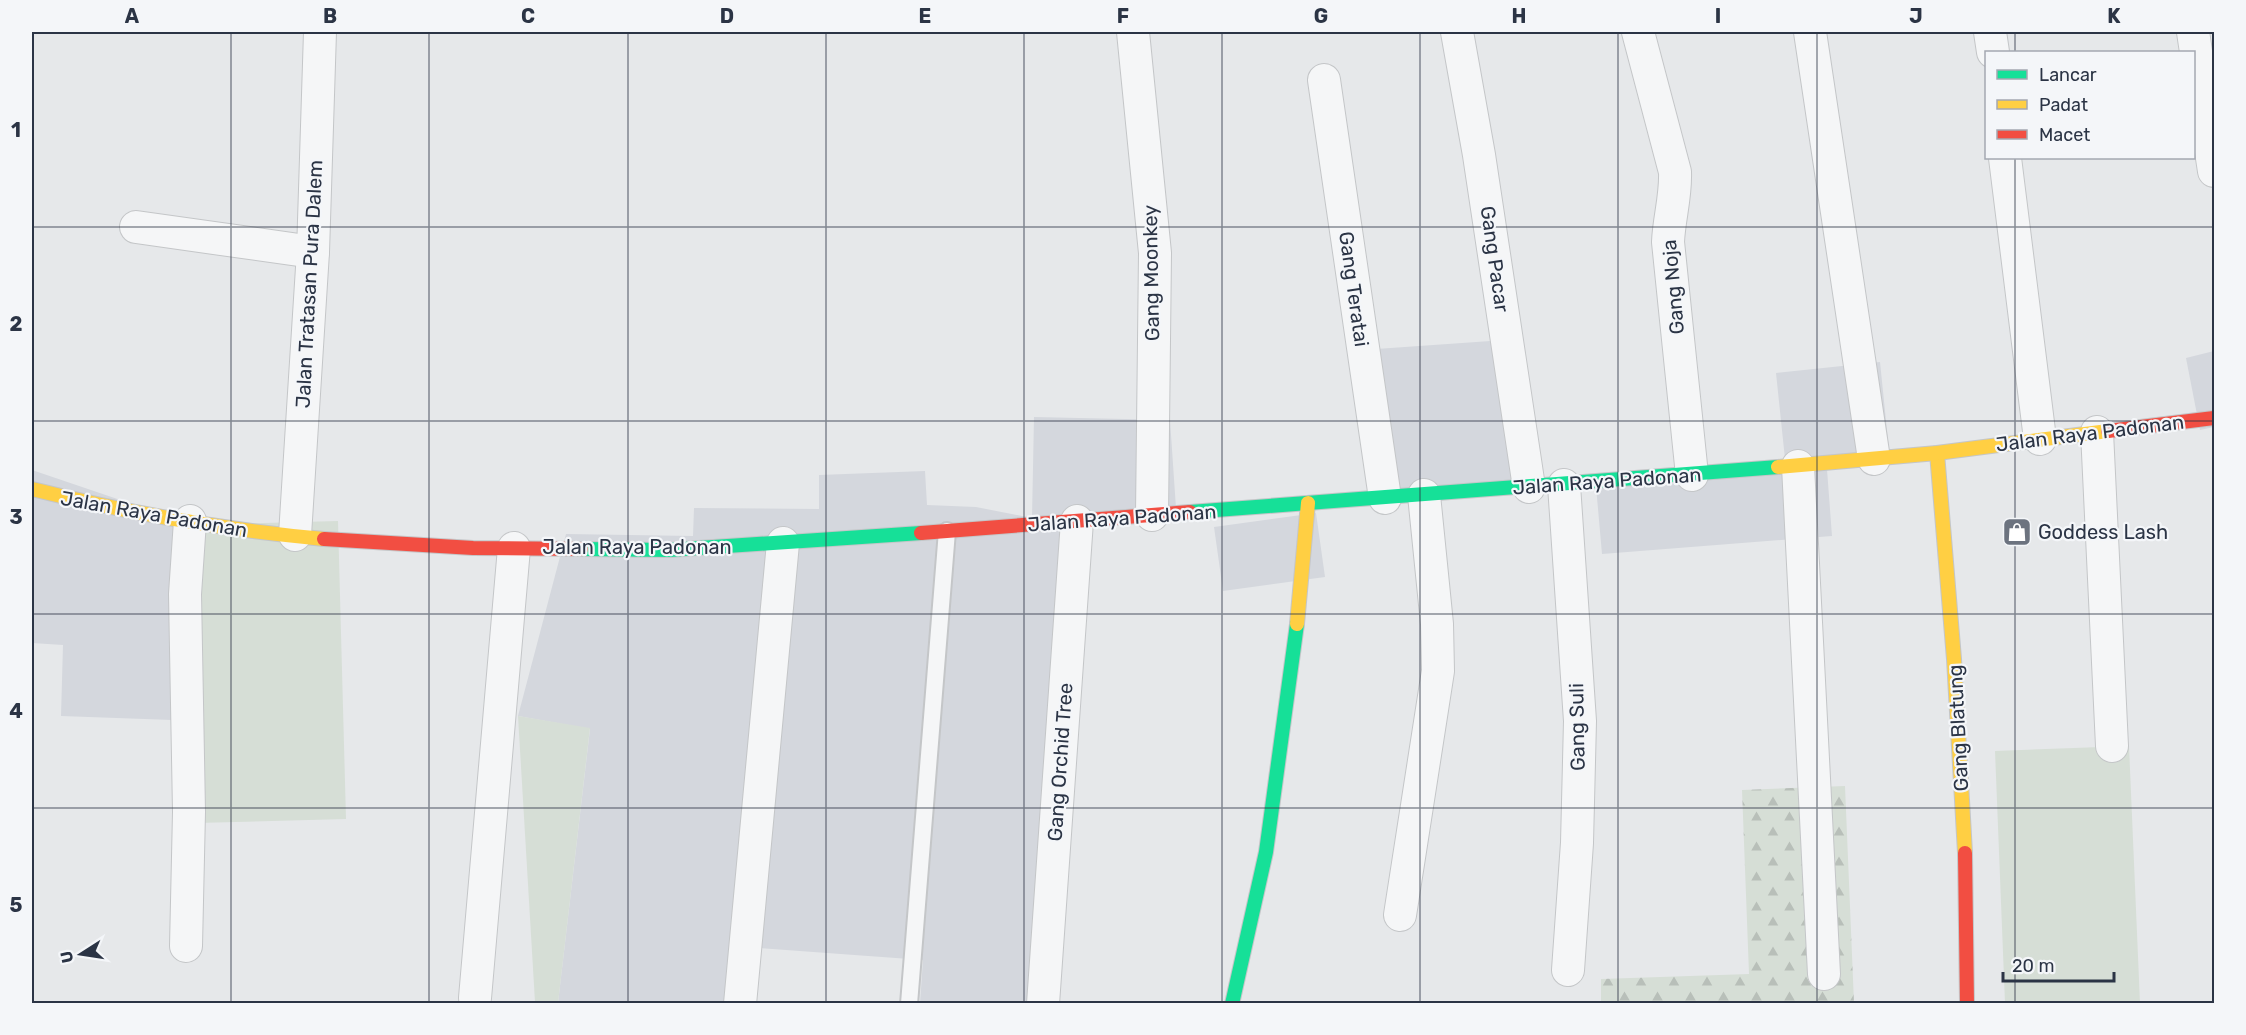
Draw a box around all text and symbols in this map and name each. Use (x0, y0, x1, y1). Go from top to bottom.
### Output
text: A (125, 4, 140, 28)
text: B (323, 4, 337, 28)
text: C (521, 4, 535, 28)
text: D (720, 4, 734, 28)
text: E (919, 4, 931, 28)
text: F (1117, 4, 1129, 28)
text: G (1314, 4, 1328, 28)
text: H (1512, 4, 1526, 28)
text: I (1715, 4, 1721, 28)
text: J (1909, 4, 1923, 28)
text: K (2107, 4, 2121, 28)
legend (1985, 51, 2195, 159)
text: Lancar (2039, 64, 2097, 86)
text: Padat (2039, 94, 2088, 116)
text: 1 (11, 118, 21, 142)
text: Macet (2039, 124, 2090, 146)
street label: Jalan Tratasan Pura Dalem (291, 159, 327, 409)
street label: Gang Pacar (1476, 204, 1514, 314)
street label: Gang Moonkey (1138, 205, 1164, 341)
street label: Gang Teratai (1334, 230, 1374, 348)
street label: Gang Noja (1657, 239, 1689, 335)
text: 2 (10, 312, 23, 336)
street label: Jalan Raya Padonan (1995, 410, 2185, 456)
street label: Jalan Raya Padonan (1512, 462, 1702, 500)
street label: Jalan Raya Padonan (59, 486, 249, 542)
street label: Jalan Raya Padonan (1027, 499, 1217, 537)
text: 3 (9, 505, 23, 529)
shop icon: Goddess Lash (2001, 516, 2033, 548)
place label: Goddess Lash (2038, 520, 2168, 544)
street label: Jalan Raya Padonan (542, 535, 732, 559)
street label: Gang Blatung (1943, 664, 1973, 792)
street label: Gang Orchid Tree (1042, 682, 1078, 842)
street label: Gang Suli (1564, 683, 1590, 771)
text: 4 (9, 699, 23, 723)
text: 5 (10, 893, 23, 917)
north arrow (51, 924, 111, 984)
scale bar (2003, 945, 2114, 983)
text: U (56, 949, 77, 965)
text: 20 m (2012, 955, 2054, 977)

